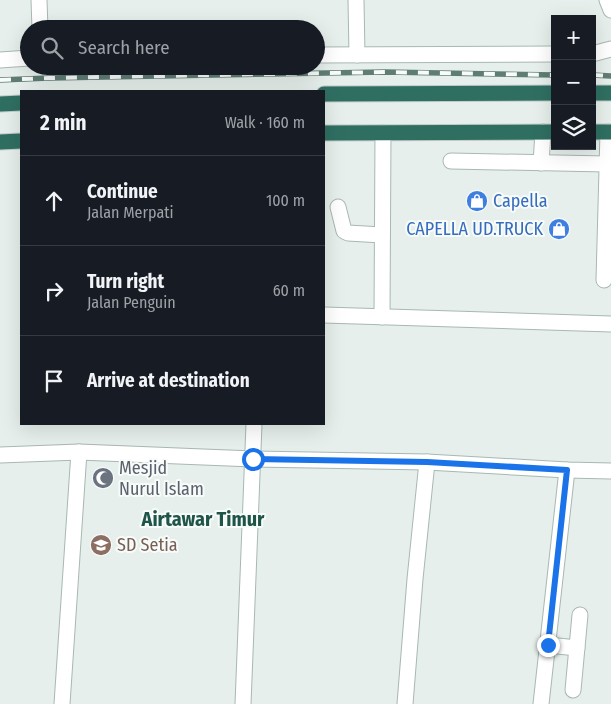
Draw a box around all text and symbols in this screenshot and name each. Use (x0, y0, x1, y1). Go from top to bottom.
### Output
map controls (551, 15, 596, 150)
button: + (551, 15, 596, 60)
search box (20, 20, 325, 75)
icon: search (38, 34, 66, 62)
text: Search here (78, 36, 170, 59)
button: − (551, 60, 596, 105)
button: layers (551, 105, 596, 150)
text: 2 min (40, 110, 87, 136)
text: Walk · 160 m (225, 113, 305, 132)
text: Continue (87, 180, 158, 203)
icon: ahead (40, 187, 68, 215)
shop icon: Capella (465, 189, 489, 213)
place label: Capella (493, 190, 548, 212)
text: 100 m (266, 191, 305, 210)
text: Jalan Merpati (87, 203, 174, 222)
shop icon: CAPELLA UD.TRUCK (547, 217, 571, 241)
place label: CAPELLA UD.TRUCK (406, 218, 543, 240)
text: Turn right (87, 270, 164, 293)
icon: right (40, 277, 68, 305)
text: 60 m (273, 281, 305, 300)
text: Jalan Penguin (87, 293, 176, 312)
icon: arrive (40, 367, 68, 395)
text: Arrive at destination (87, 369, 250, 392)
route start (242, 448, 265, 471)
place label: Mesjid Nurul Islam (119, 457, 204, 500)
mosque icon: Mesjid Nurul Islam (91, 466, 115, 490)
district label: Airtawar Timur (141, 507, 265, 531)
school or university icon: SD Setia (89, 533, 113, 557)
place label: SD Setia (117, 534, 178, 556)
route end (537, 634, 560, 657)

